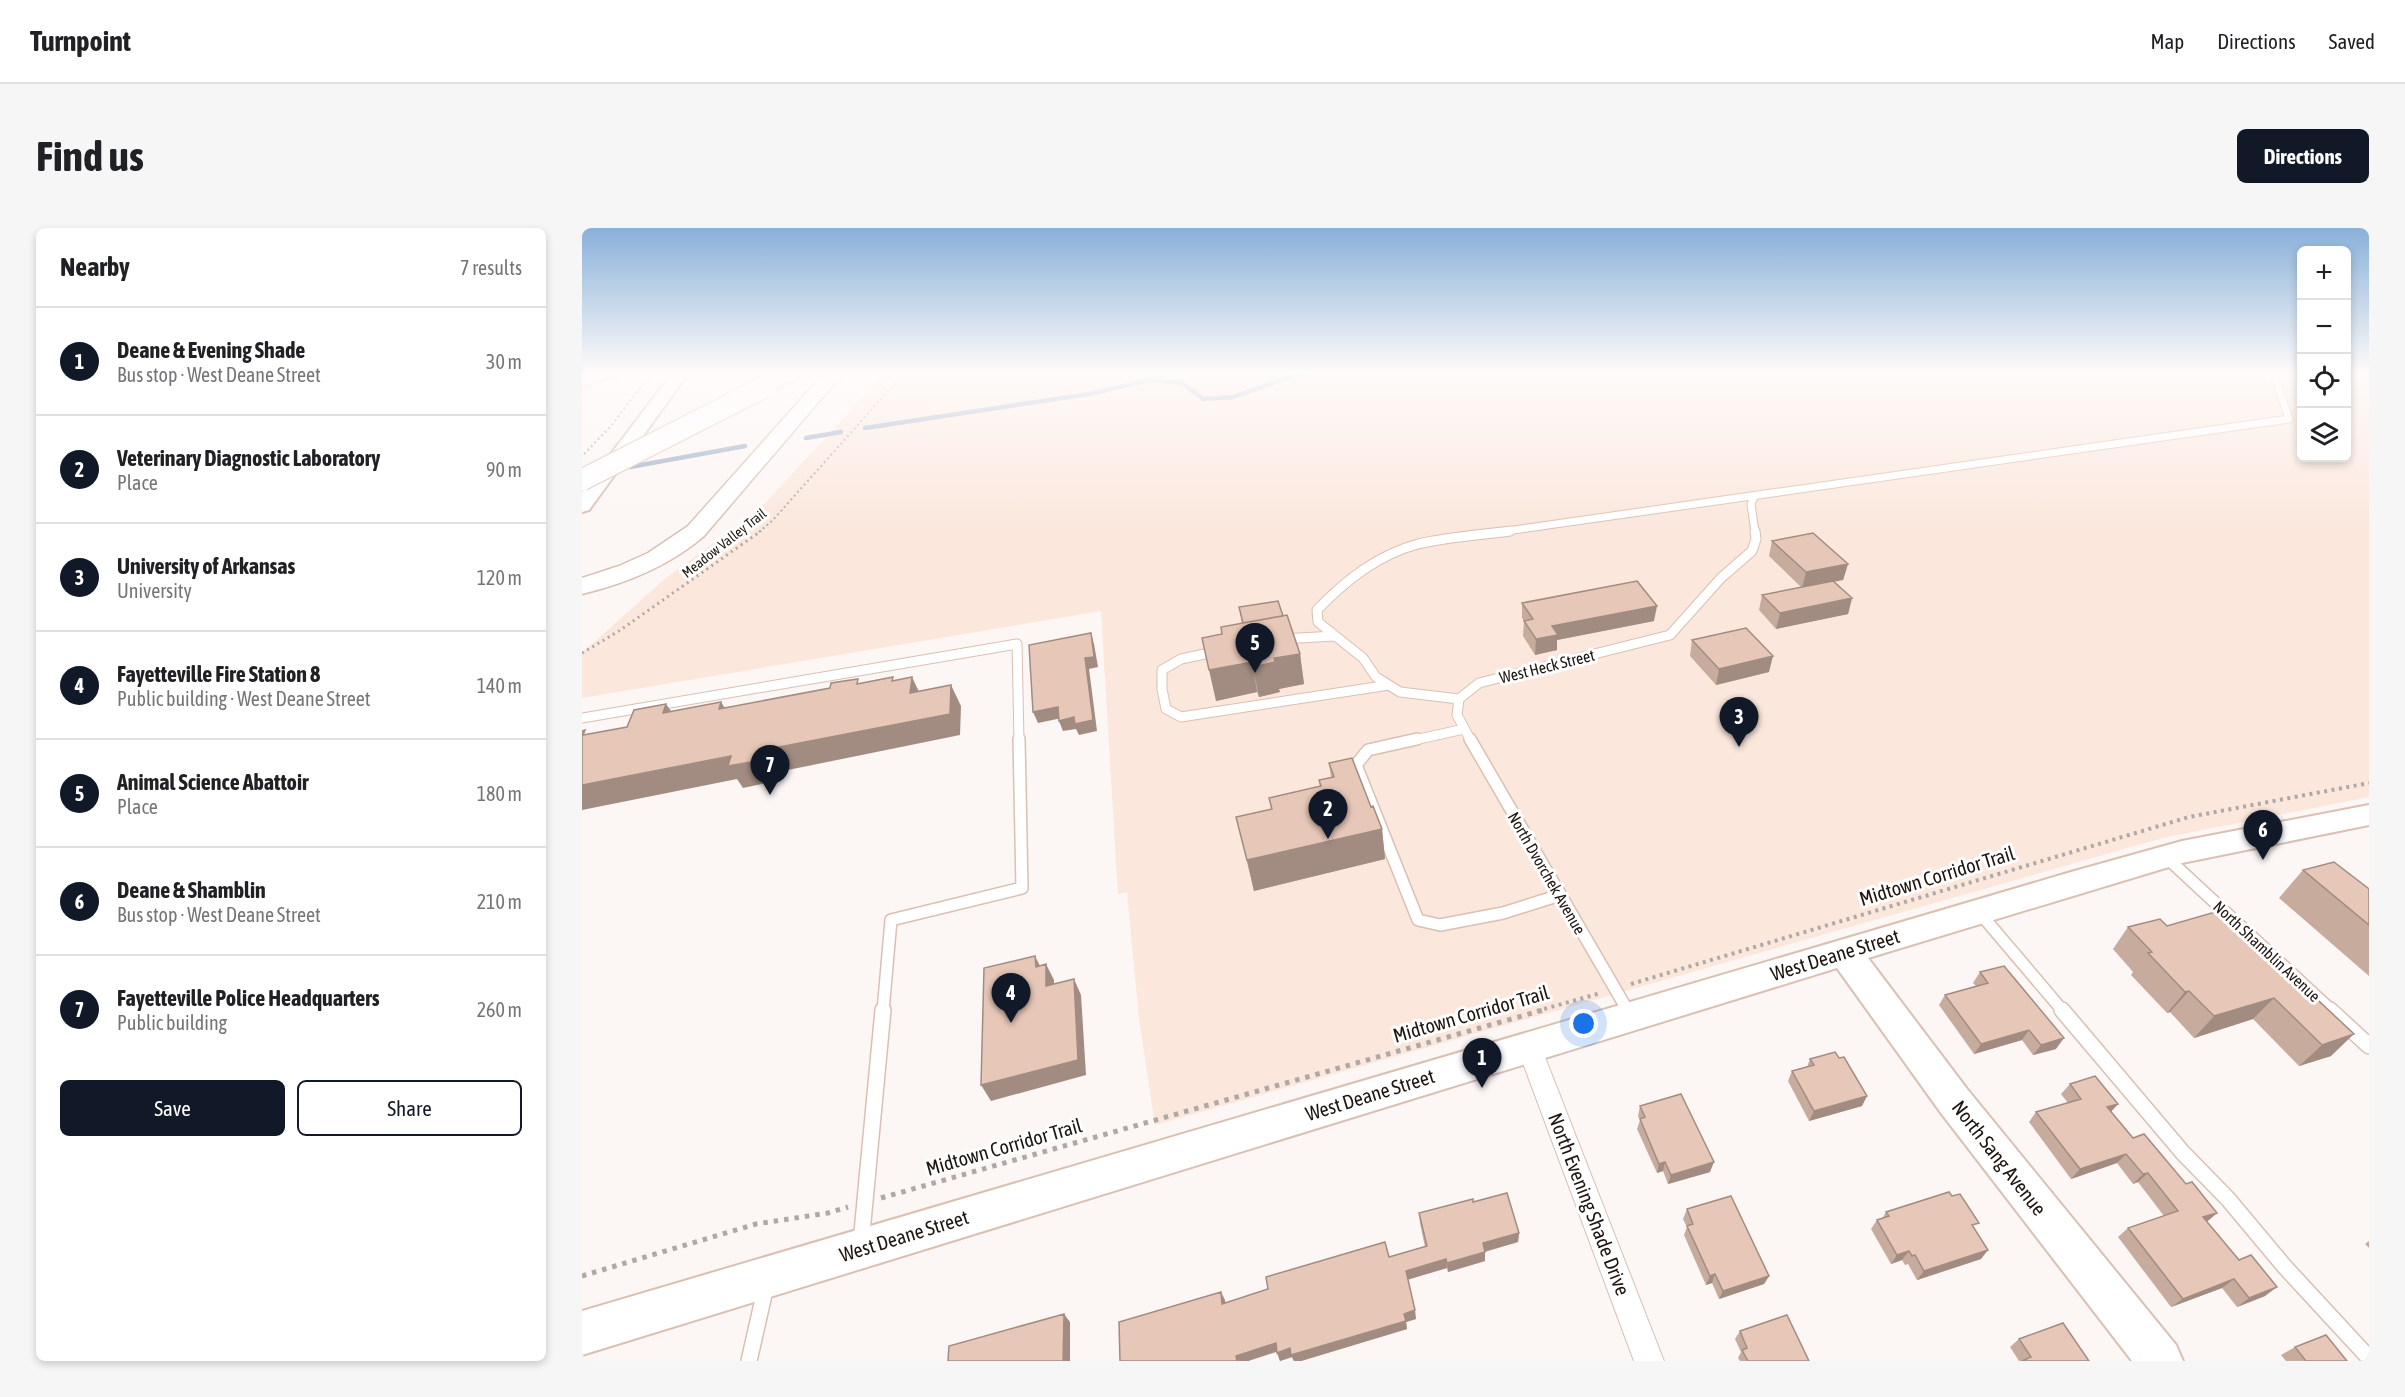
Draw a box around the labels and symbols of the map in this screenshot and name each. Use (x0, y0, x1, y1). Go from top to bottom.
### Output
street label: Meadow Valley Trail (679, 505, 769, 581)
pin: 5 (1236, 624, 1274, 673)
street label: West Heck Street (1497, 645, 1597, 687)
pin: 3 (1720, 698, 1758, 747)
pin: 7 (750, 746, 789, 795)
pin: 2 (1308, 790, 1348, 839)
street label: North Dvorchek Avenue (1505, 809, 1589, 937)
pin: 6 (2244, 810, 2282, 860)
street label: Midtown Corridor Trail (1856, 841, 2018, 910)
street label: North Shamblin Avenue (2210, 897, 2324, 1005)
street label: West Deane Street (1768, 924, 1902, 985)
pin: 4 (992, 974, 1030, 1023)
street label: Midtown Corridor Trail (1390, 980, 1552, 1047)
your location (1569, 1009, 1598, 1038)
pin: 1 (1462, 1038, 1502, 1088)
street label: West Deane Street (1303, 1064, 1437, 1125)
street label: North Sang Avenue (1947, 1096, 2051, 1220)
street label: North Evening Shade Drive (1544, 1109, 1635, 1298)
street label: Midtown Corridor Trail (923, 1113, 1085, 1180)
street label: West Deane Street (837, 1205, 971, 1266)

